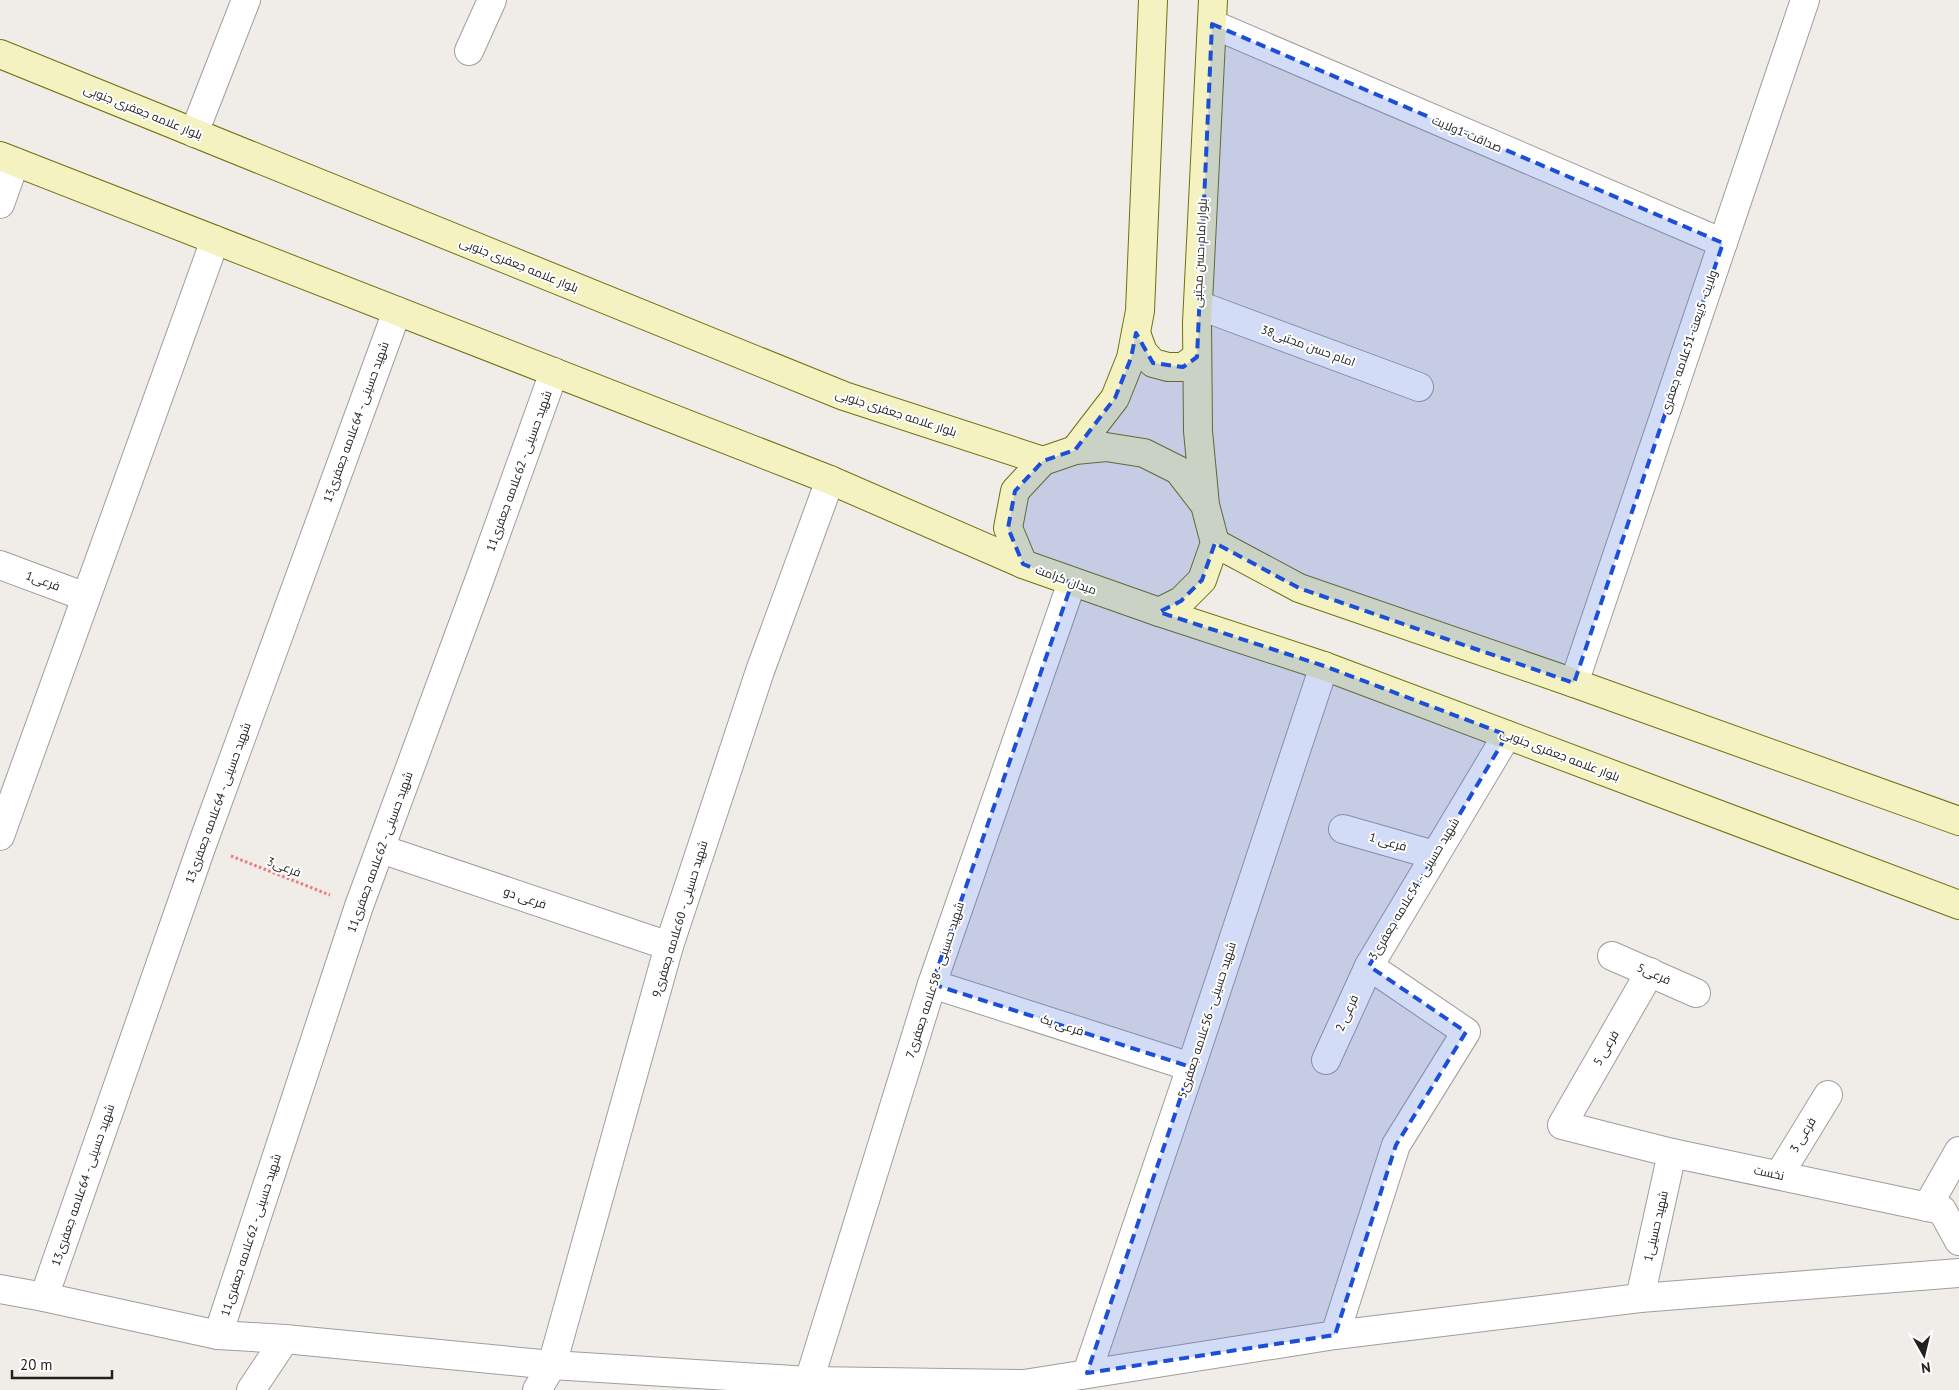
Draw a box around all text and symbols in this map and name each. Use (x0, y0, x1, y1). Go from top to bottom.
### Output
street label: بلوار علامه جعفری جنوبی (82, 81, 205, 142)
street label: صداقت-1ولایت (1430, 112, 1505, 155)
street label: بلوار امام حسن مجتبی (1189, 198, 1211, 308)
street label: بلوار علامه جعفری جنوبی (458, 234, 581, 295)
street label: ولایت- 5بیعت-51علامه جعفری (1657, 268, 1720, 416)
street label: 38امام حسن مجتبی (1259, 322, 1357, 370)
street label: 13شهید حسینی - 64علامه جعفری (319, 339, 392, 504)
street label: بلوار علامه جعفری جنوبی (834, 386, 959, 439)
street label: 11شهید حسینی - 62علامه جعفری (482, 388, 555, 553)
street label: میدان کرامت (1034, 562, 1099, 598)
street label: فرعی1 (24, 567, 62, 594)
street label: 13شهید حسینی - 64علامه جعفری (181, 720, 254, 885)
street label: بلوار علامه جعفری جنوبی (1498, 725, 1622, 784)
street label: 11شهید حسینی - 62علامه جعفری (343, 769, 416, 934)
street label: 3شهید حسینی - 54علامه جعفری (1365, 815, 1462, 963)
street label: فرعی 1 (1368, 829, 1409, 854)
street label: 9شهید حسینی - 60علامه جعفری (648, 838, 711, 999)
street label: فرعی3 (265, 853, 303, 880)
street label: فرعی دو (502, 883, 548, 912)
street label: 7شهید حسینی - 58علامه جعفری (902, 900, 967, 1060)
street label: 5شهید حسینی - 56علامه جعفری (1174, 940, 1239, 1100)
street label: فرعی5 (1635, 960, 1673, 988)
street label: فرعی 2 (1332, 992, 1361, 1033)
street label: فرعی یک (1039, 1010, 1086, 1039)
street label: فرعی 5 (1589, 1027, 1622, 1068)
street label: 13شهید حسینی - 64علامه جعفری (48, 1102, 117, 1268)
street label: فرعی 3 (1786, 1114, 1819, 1155)
street label: 11شهید حسینی - 62علامه جعفری (217, 1152, 284, 1318)
street label: نخست (1753, 1162, 1786, 1183)
street label: 1شهید حسینی (1640, 1189, 1671, 1263)
north arrow (1899, 1330, 1949, 1380)
scale bar (12, 1348, 112, 1380)
text: 20 m (20, 1355, 53, 1374)
text: N (1920, 1358, 1932, 1377)

